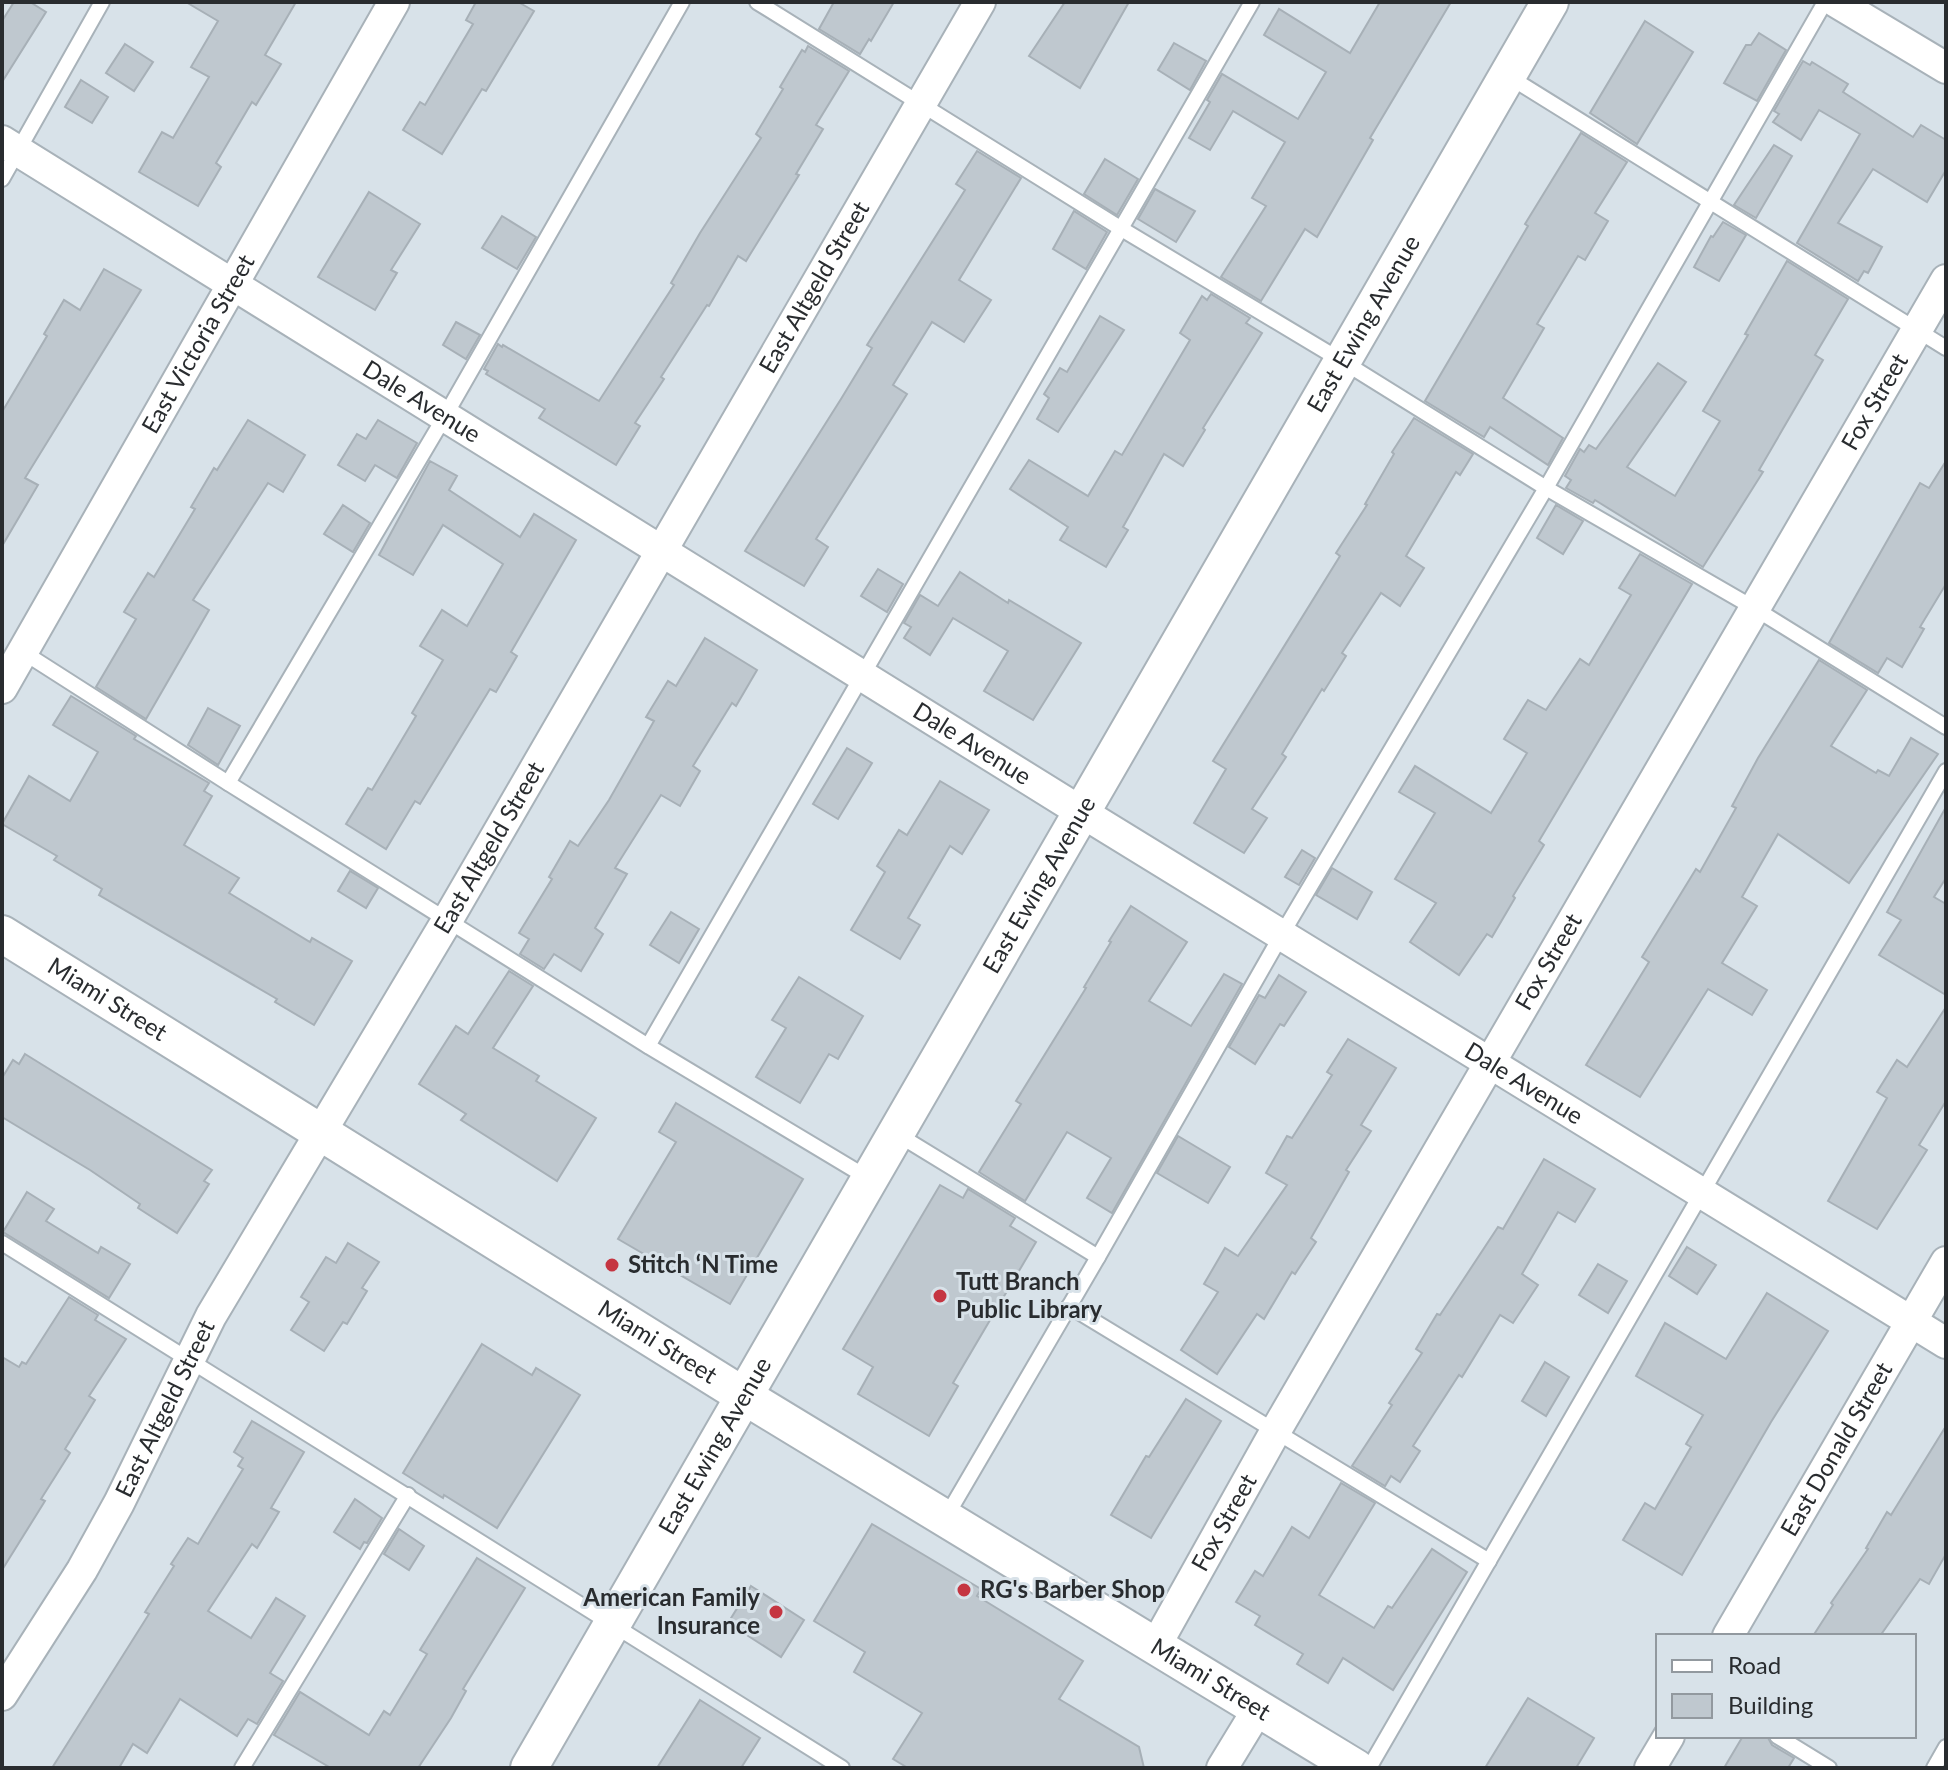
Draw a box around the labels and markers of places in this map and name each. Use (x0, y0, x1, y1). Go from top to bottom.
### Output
place label: Stitch ‘N Time (628, 1249, 778, 1278)
marker: Stitch ‘N Time (603, 1256, 621, 1274)
place label: Tutt Branch Public Library (956, 1266, 1103, 1323)
marker: Tutt Branch Public Library (931, 1287, 949, 1305)
place label: RG's Barber Shop (980, 1574, 1165, 1603)
marker: RG's Barber Shop (955, 1581, 973, 1599)
place label: American Family Insurance (582, 1582, 760, 1639)
marker: American Family Insurance (767, 1603, 785, 1621)

